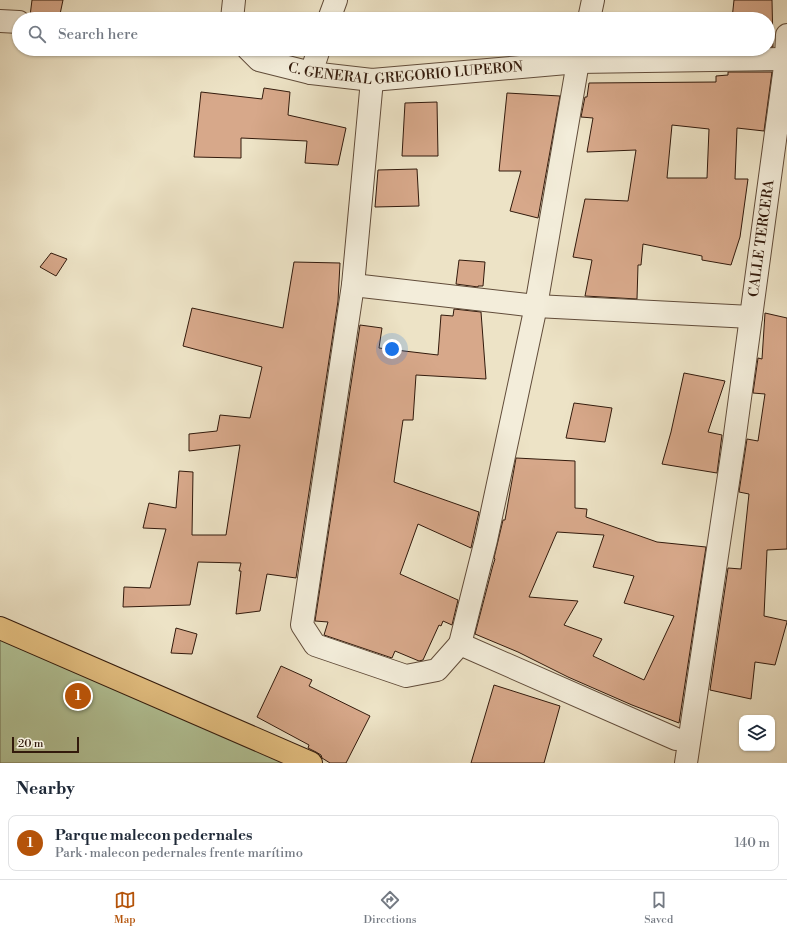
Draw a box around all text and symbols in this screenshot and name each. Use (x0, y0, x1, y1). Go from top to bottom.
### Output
search box (12, 12, 775, 56)
icon: search (26, 23, 48, 45)
text: Search here (58, 25, 138, 44)
street label: C. GENERAL GREGORIO LUPERON (286, 58, 524, 89)
street label: CALLE TERCERA (745, 178, 779, 298)
your location (382, 339, 402, 359)
pin: 1 (65, 681, 91, 711)
map controls (739, 715, 775, 751)
button: layers (739, 715, 775, 751)
scale bar (12, 735, 79, 754)
text: 20 m (18, 737, 43, 751)
text: Nearby (16, 778, 75, 800)
text: Parque malecon pedernales (55, 826, 252, 845)
text: 1 (27, 835, 33, 851)
text: 140 m (734, 835, 770, 851)
text: Park · malecon pedernales frente marítimo (55, 845, 303, 861)
tab: Map (114, 889, 136, 927)
tab: Directions (364, 889, 417, 927)
tab: Saved (644, 889, 673, 927)

